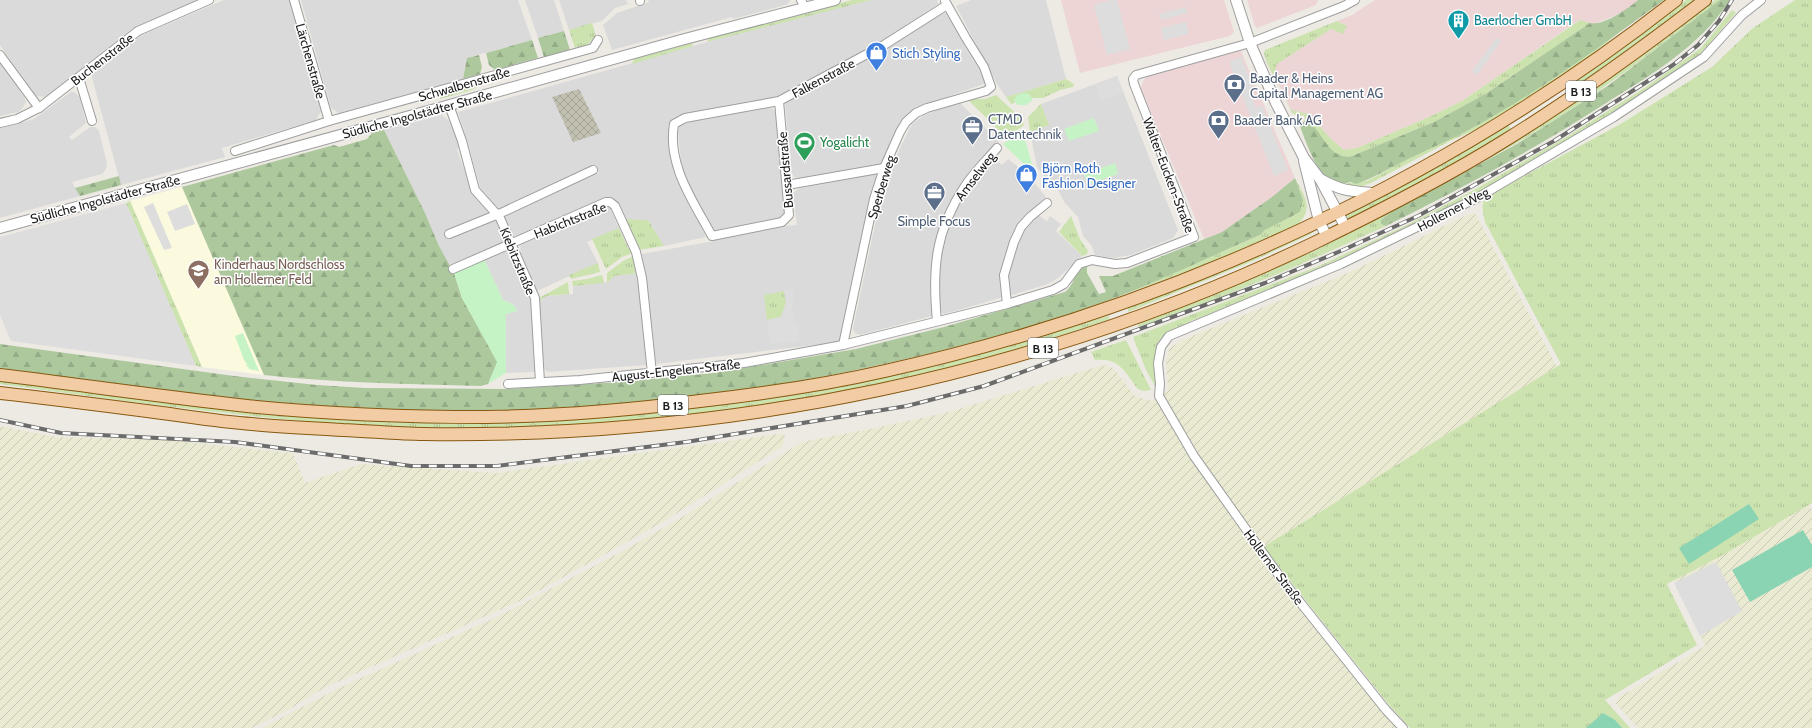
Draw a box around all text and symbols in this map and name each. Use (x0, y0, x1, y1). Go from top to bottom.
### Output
building icon: Baerlocher GmbH (1446, 7, 1472, 40)
place label: Baerlocher GmbH (1474, 12, 1572, 28)
street label: Lärchenstraße (293, 21, 329, 101)
street label: Buchenstraße (67, 29, 137, 89)
shop icon: Stich Styling (863, 40, 889, 73)
place label: Stich Styling (892, 45, 961, 61)
street label: Falkenstraße (789, 55, 857, 101)
street label: Schwalbenstraße (416, 63, 512, 105)
place label: Baader & Heins Capital Management AG (1250, 70, 1384, 101)
bank icon: Baader & Heins Capital Management AG (1222, 72, 1248, 105)
road number: B 13 (1566, 81, 1596, 101)
street label: Südliche Ingolstädter Straße (340, 86, 494, 142)
bank icon: Baader Bank AG (1206, 107, 1232, 140)
place label: CTMD Datentechnik (988, 111, 1062, 142)
place label: Baader Bank AG (1234, 112, 1322, 128)
office icon: CTMD Datentechnik (960, 113, 986, 146)
street label: Walter-Eucken-Straße (1140, 115, 1198, 235)
sports icon: Yogalicht (792, 129, 818, 162)
street label: Bussardstraße (774, 131, 796, 209)
place label: Yogalicht (819, 134, 870, 150)
street label: Amselweg (951, 148, 999, 204)
street label: Sperberweg (864, 153, 898, 221)
place label: Björn Roth Fashion Designer (1042, 160, 1136, 191)
shop icon: Björn Roth Fashion Designer (1013, 162, 1039, 195)
street label: Südliche Ingolstädter Straße (28, 171, 182, 227)
office icon: Simple Focus (921, 180, 947, 213)
street label: Hollerner Weg (1414, 183, 1492, 235)
street label: Habichtstraße (531, 198, 609, 242)
place label: Simple Focus (898, 213, 971, 229)
street label: Kiebitzstraße (497, 225, 539, 297)
place label: Kinderhaus Nordschloss am Hollerner Feld (214, 256, 345, 287)
school or university icon: Kinderhaus Nordschloss am Hollerner Feld (185, 258, 211, 291)
road number: B 13 (1028, 338, 1058, 358)
street label: August-Engelen-Straße (611, 355, 741, 385)
road number: B 13 (658, 395, 688, 415)
street label: Hollerner Straße (1241, 526, 1308, 608)

